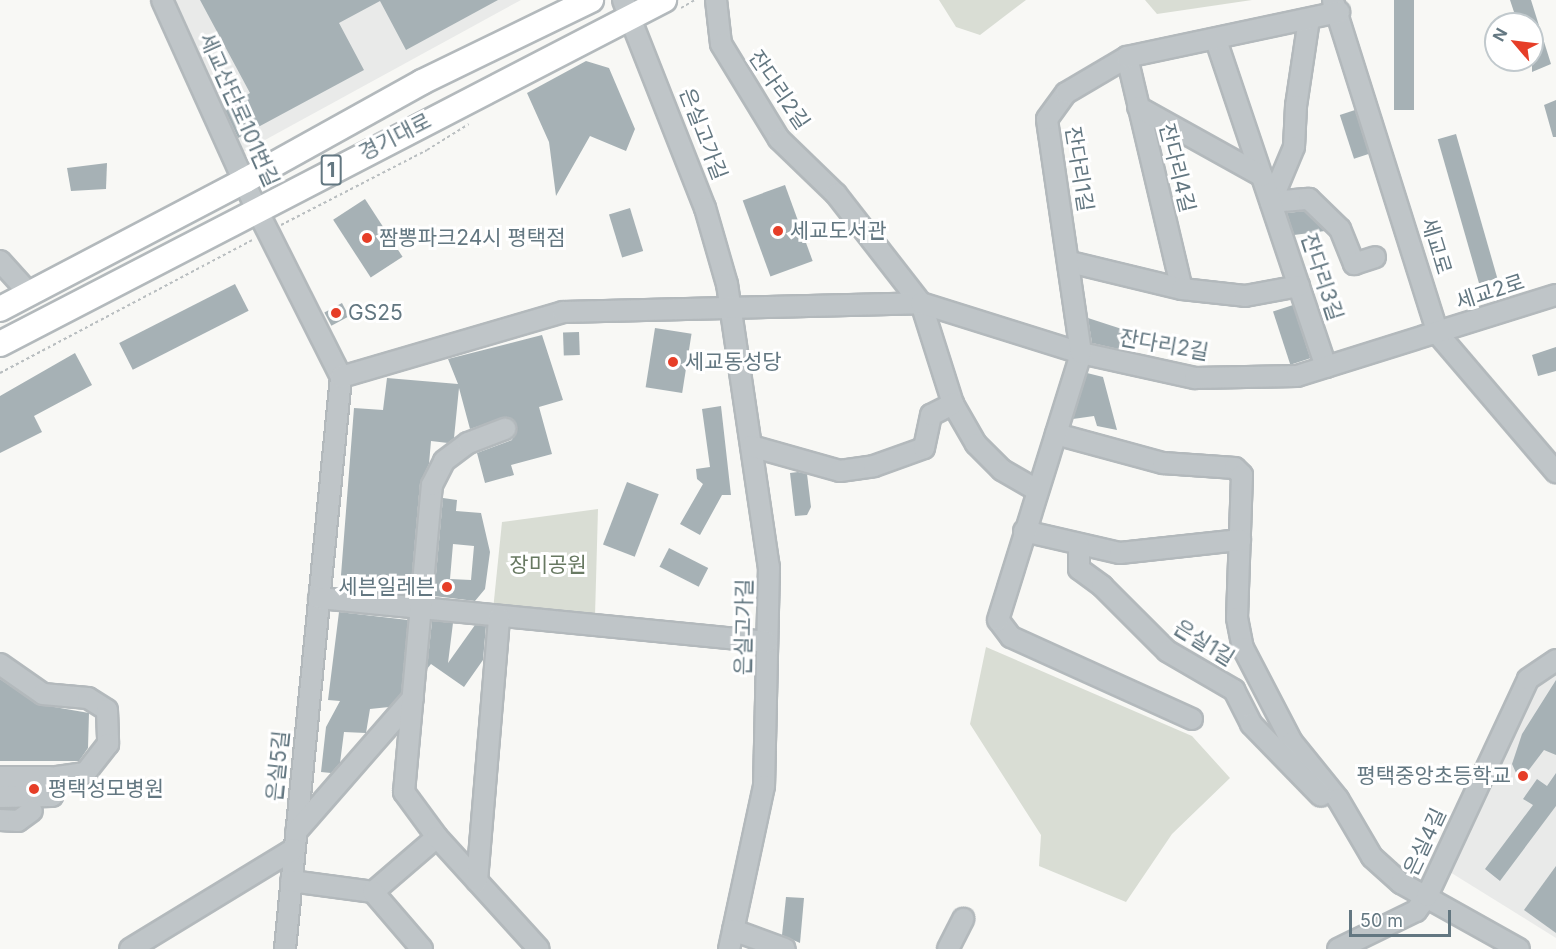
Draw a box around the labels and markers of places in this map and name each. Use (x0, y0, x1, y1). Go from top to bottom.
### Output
place label: 세교도서관 (790, 218, 887, 244)
marker: 세교도서관 (771, 224, 785, 238)
place label: 짬뽕파크24시 평택점 (379, 225, 566, 251)
marker: 짬뽕파크24시 평택점 (360, 231, 374, 245)
place label: GS25 (348, 300, 403, 326)
marker: GS25 (329, 306, 343, 320)
place label: 세교동성당 (685, 349, 782, 375)
marker: 세교동성당 (666, 355, 680, 369)
place label: 세븐일레븐 (338, 574, 435, 600)
marker: 세븐일레븐 (440, 580, 454, 594)
place label: 평택중앙초등학교 (1356, 763, 1511, 789)
marker: 평택중앙초등학교 (1516, 769, 1530, 783)
place label: 평택성모병원 (48, 776, 164, 802)
marker: 평택성모병원 (25, 780, 43, 798)

